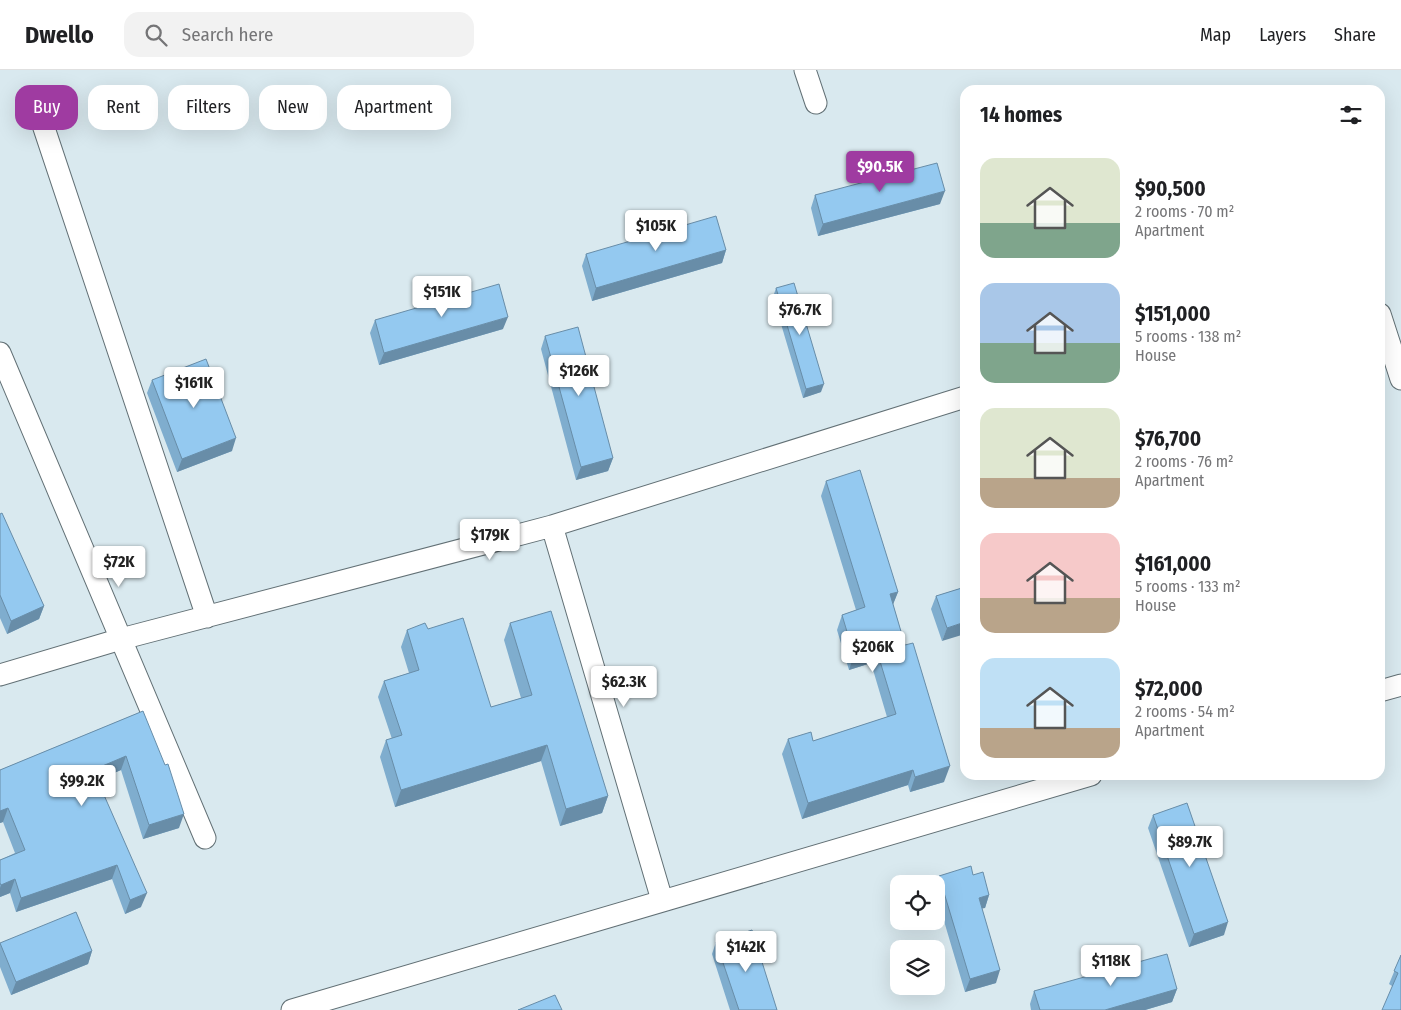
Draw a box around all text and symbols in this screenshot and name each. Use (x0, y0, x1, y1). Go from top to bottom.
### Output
search box (124, 12, 474, 57)
text: Dwello (25, 21, 94, 49)
icon: search (142, 21, 170, 49)
text: Search here (182, 23, 273, 46)
text: Map (1200, 24, 1231, 46)
text: Layers (1259, 24, 1306, 46)
text: Share (1334, 24, 1376, 46)
chip: Buy (15, 85, 78, 130)
chip: Rent (88, 85, 158, 130)
chip: Filters (168, 85, 249, 130)
chip: New (259, 85, 327, 130)
chip: Apartment (337, 85, 451, 130)
icon: filters (1337, 101, 1365, 129)
text: 14 homes (980, 102, 1062, 128)
pin: $90.5K (839, 150, 921, 193)
text: $90.5K (857, 157, 903, 176)
text: $90,500 (1135, 176, 1206, 202)
icon: home (1020, 178, 1080, 238)
text: 2 rooms · 70 m² (1135, 202, 1234, 221)
pin: $105K (621, 210, 691, 252)
text: $105K (636, 216, 676, 235)
text: Apartment (1135, 221, 1204, 240)
pin: $151K (407, 276, 477, 318)
text: $151K (423, 282, 461, 301)
pin: $76.7K (759, 294, 841, 336)
text: $76.7K (779, 300, 821, 319)
text: $151,000 (1135, 301, 1211, 327)
icon: home (1020, 303, 1080, 363)
text: 5 rooms · 138 m² (1135, 327, 1241, 346)
text: House (1135, 346, 1176, 365)
pin: $126K (544, 354, 614, 397)
text: $126K (559, 361, 599, 380)
pin: $161K (159, 366, 229, 409)
text: $161K (175, 373, 213, 392)
text: $76,700 (1135, 426, 1201, 452)
icon: home (1020, 428, 1080, 488)
text: 2 rooms · 76 m² (1135, 452, 1234, 471)
text: Apartment (1135, 471, 1204, 490)
pin: $179K (455, 518, 525, 561)
text: $179K (471, 525, 509, 544)
pin: $72K (89, 546, 149, 588)
text: $161,000 (1135, 551, 1211, 577)
text: $72K (103, 552, 135, 571)
icon: home (1020, 553, 1080, 613)
text: 5 rooms · 133 m² (1135, 577, 1241, 596)
text: House (1135, 596, 1176, 615)
pin: $206K (838, 630, 908, 673)
text: $206K (852, 637, 894, 656)
pin: $62.3K (583, 666, 665, 708)
text: $62.3K (602, 672, 646, 691)
text: $72,000 (1135, 676, 1203, 702)
icon: home (1020, 678, 1080, 738)
text: 2 rooms · 54 m² (1135, 702, 1235, 721)
text: Apartment (1135, 721, 1204, 740)
pin: $99.2K (41, 764, 123, 807)
text: $99.2K (60, 771, 104, 790)
pin: $89.7K (1149, 826, 1231, 868)
text: $89.7K (1168, 832, 1212, 851)
map controls (890, 875, 945, 995)
button: locate (890, 875, 945, 930)
pin: $142K (711, 930, 781, 973)
text: $142K (727, 937, 765, 956)
button: layers (890, 940, 945, 995)
pin: $118K (1076, 944, 1146, 987)
text: $118K (1092, 951, 1130, 970)

